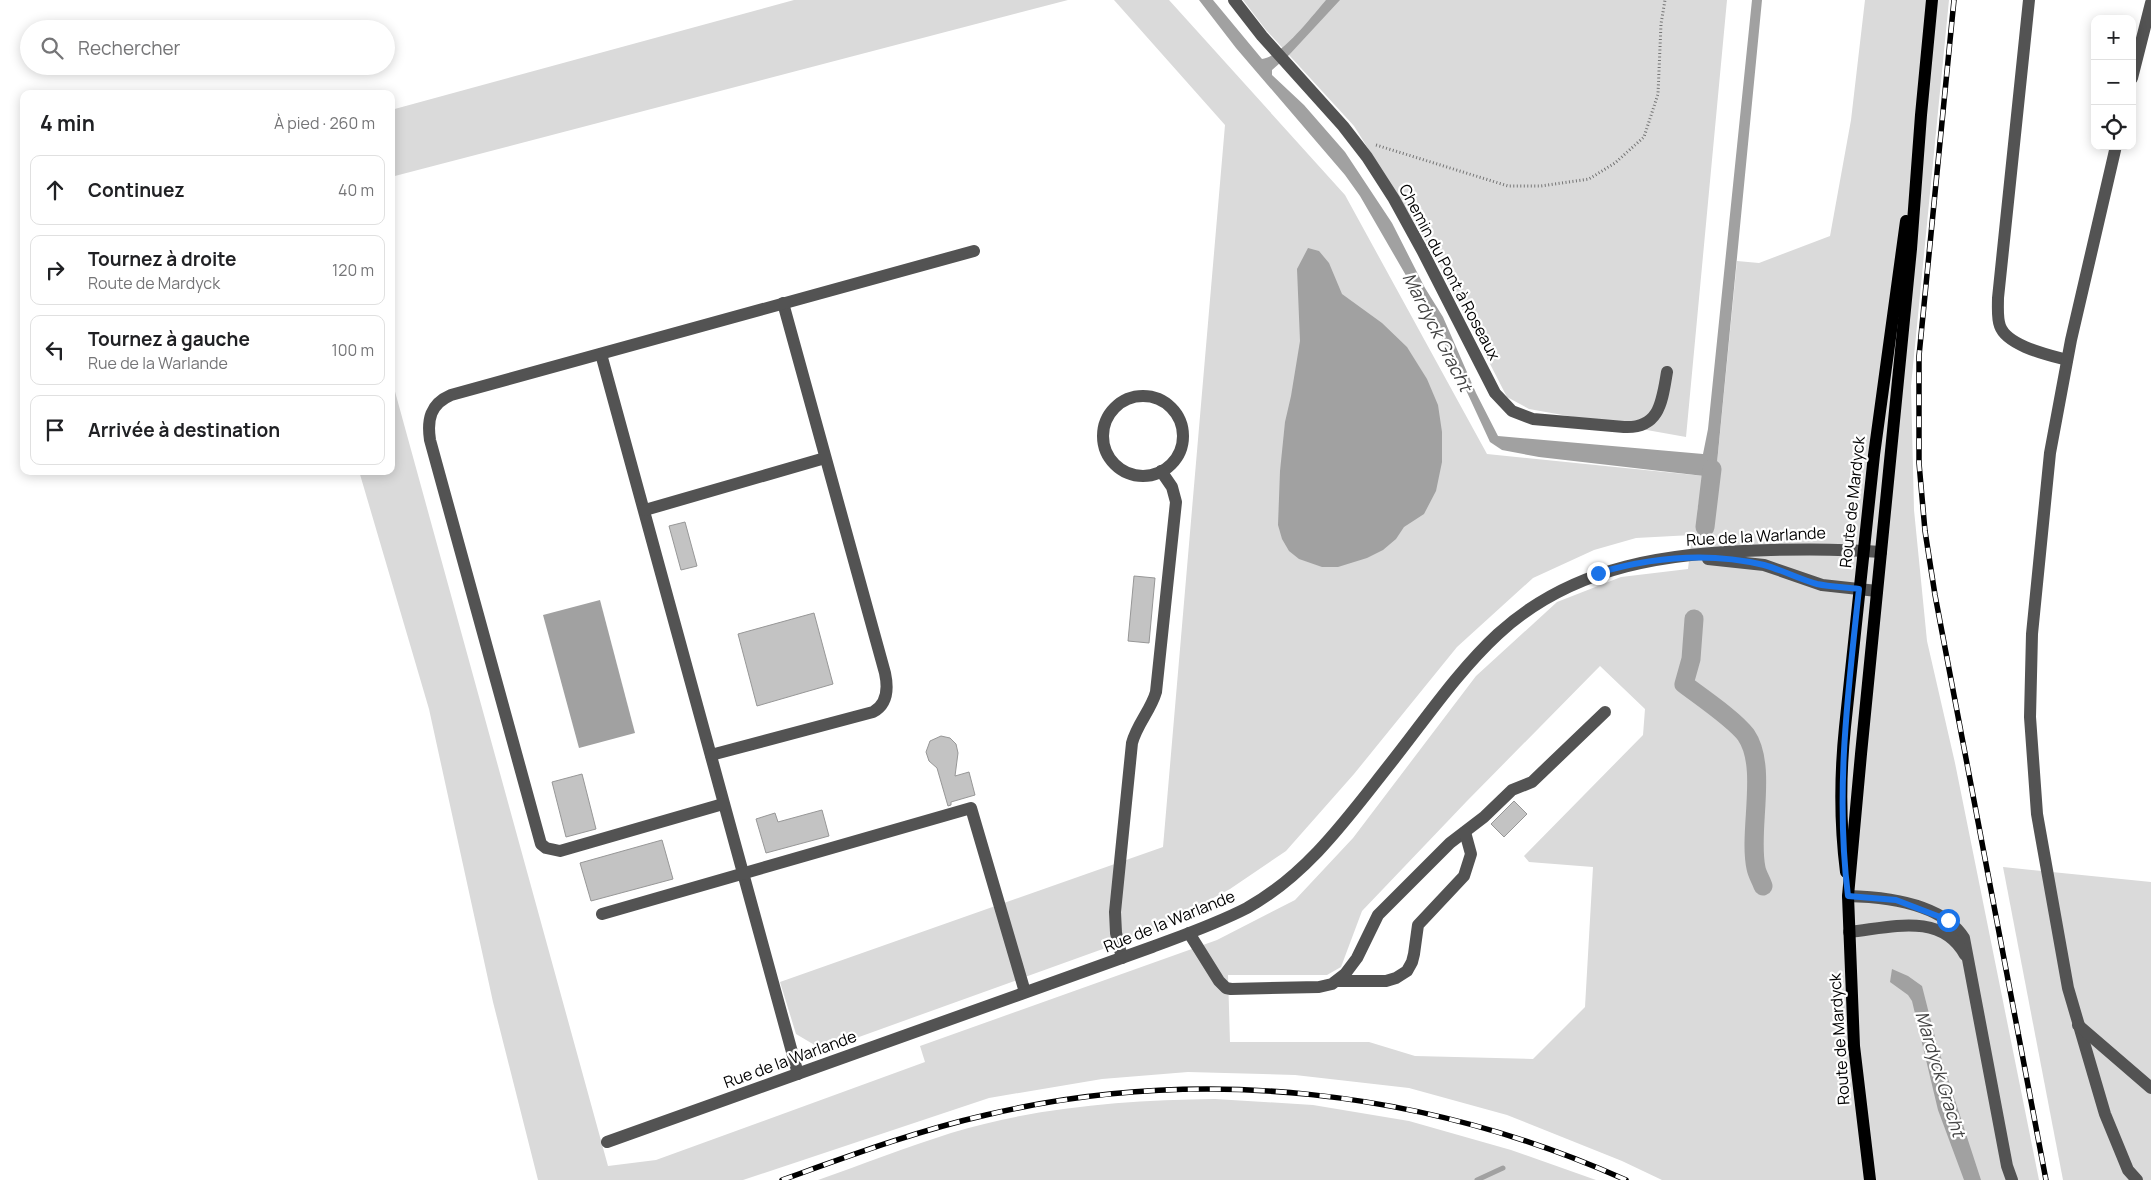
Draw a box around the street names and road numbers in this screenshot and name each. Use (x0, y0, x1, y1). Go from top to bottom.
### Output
street label: Chemin du Pont à Roseaux (1394, 180, 1506, 364)
street label: Route de Mardyck (1834, 434, 1870, 569)
street label: Rue de la Warlande (1686, 521, 1826, 551)
street label: Rue de la Warlande (1100, 885, 1238, 957)
street label: Route de Mardyck (1823, 971, 1855, 1106)
street label: Rue de la Warlande (721, 1025, 859, 1093)

